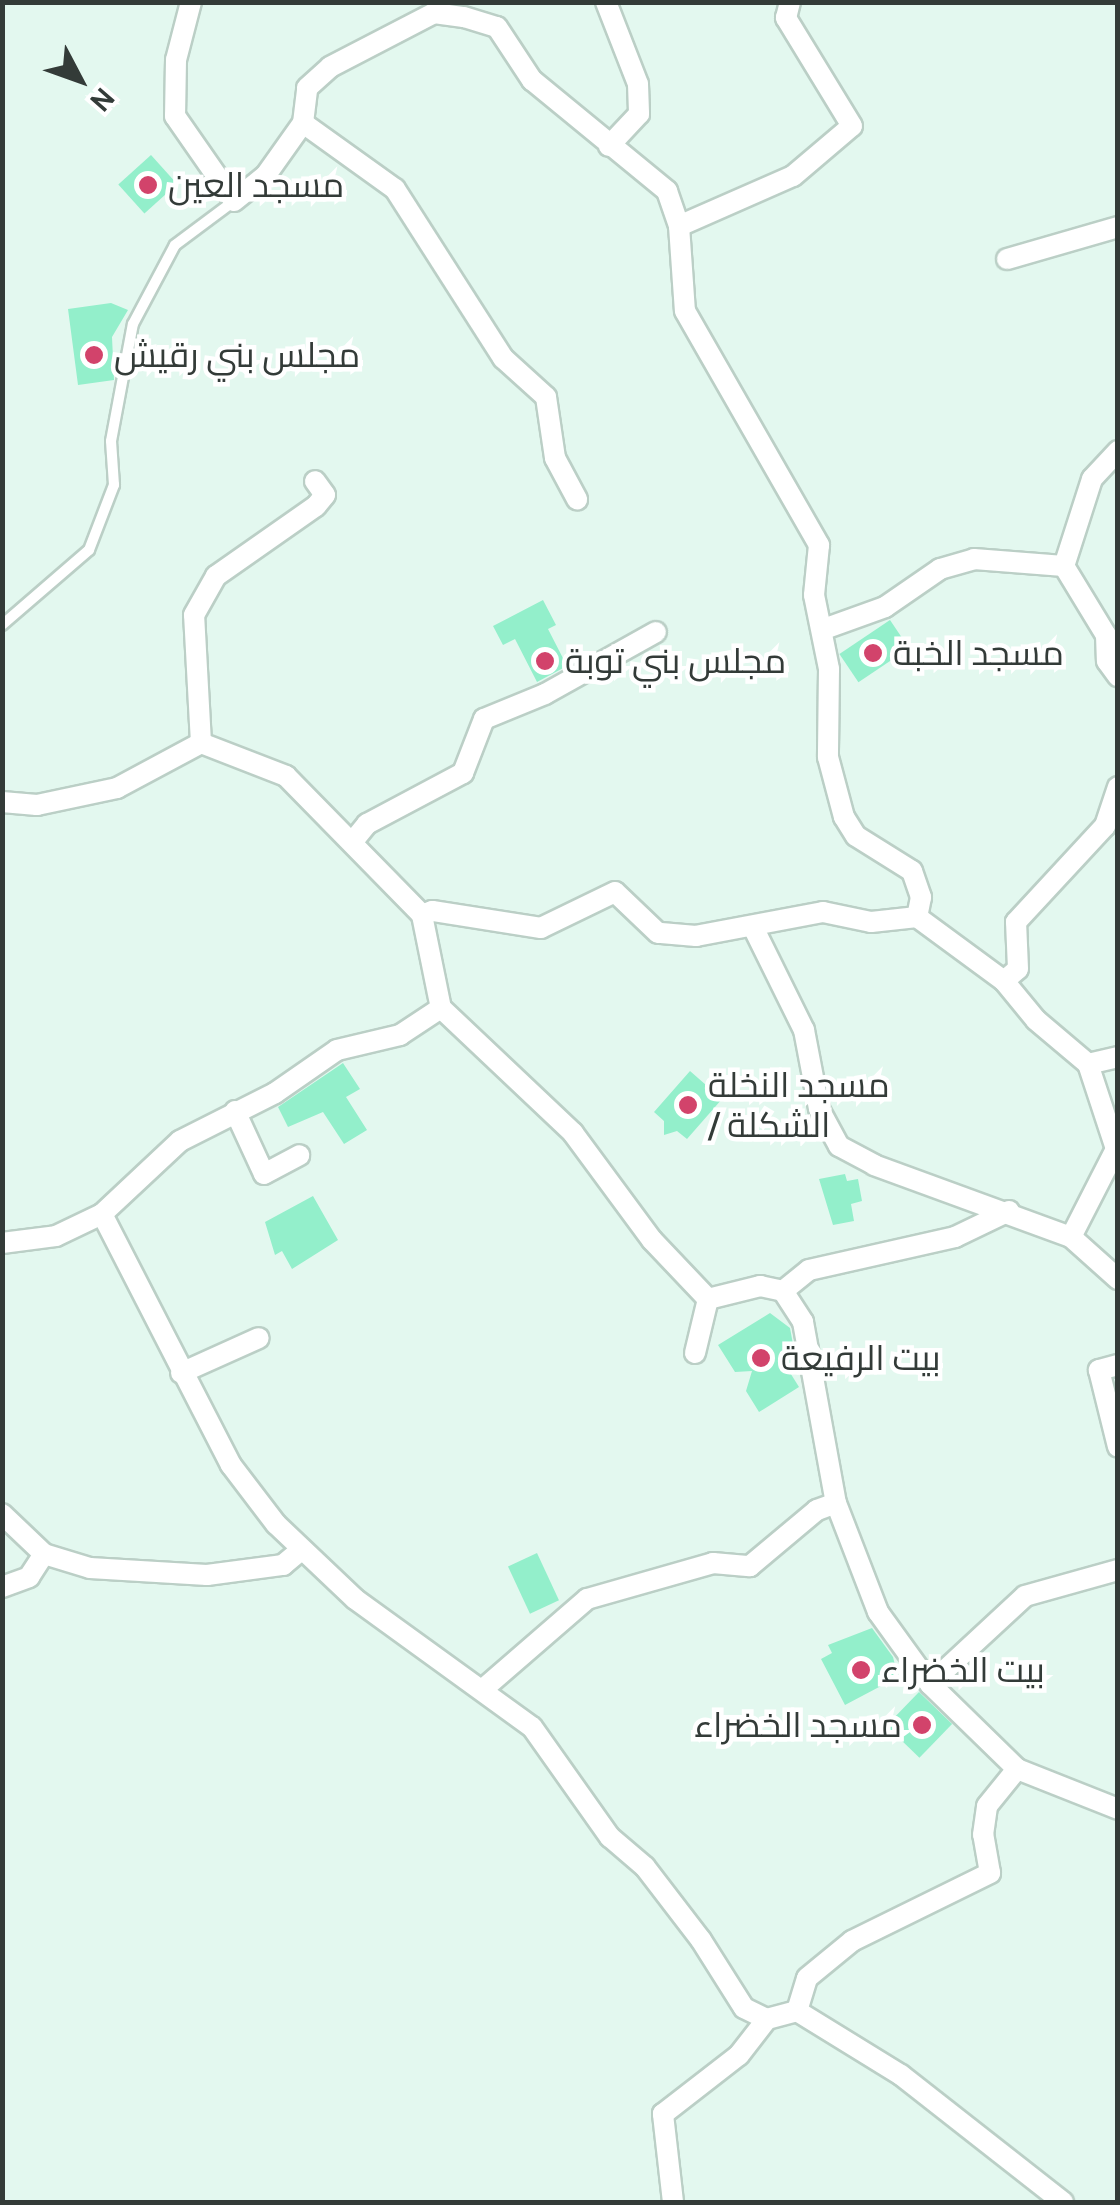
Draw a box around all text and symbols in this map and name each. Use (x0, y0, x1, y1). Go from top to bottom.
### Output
north arrow (30, 30, 130, 130)
text: N (83, 81, 122, 118)
place label: مسجد العين (168, 164, 344, 206)
marker: مسجد العين (137, 174, 159, 196)
place label: مجلس بني رقيش (114, 334, 360, 376)
marker: مجلس بني رقيش (83, 344, 105, 366)
place label: مسجد الخبة (893, 632, 1064, 674)
place label: مجلس بني توبة (565, 640, 786, 682)
marker: مسجد الخبة (862, 642, 884, 664)
marker: مجلس بني توبة (534, 650, 556, 672)
place label: مسجد النخلة / الشكلة (708, 1064, 890, 1146)
marker: مسجد النخلة / الشكلة (677, 1094, 699, 1116)
place label: بيت الرفيعة (781, 1337, 941, 1379)
marker: بيت الرفيعة (750, 1347, 772, 1369)
place label: بيت الخضراء (881, 1649, 1045, 1691)
marker: بيت الخضراء (850, 1659, 872, 1681)
place label: مسجد الخضراء (694, 1704, 902, 1746)
marker: مسجد الخضراء (911, 1714, 933, 1736)

